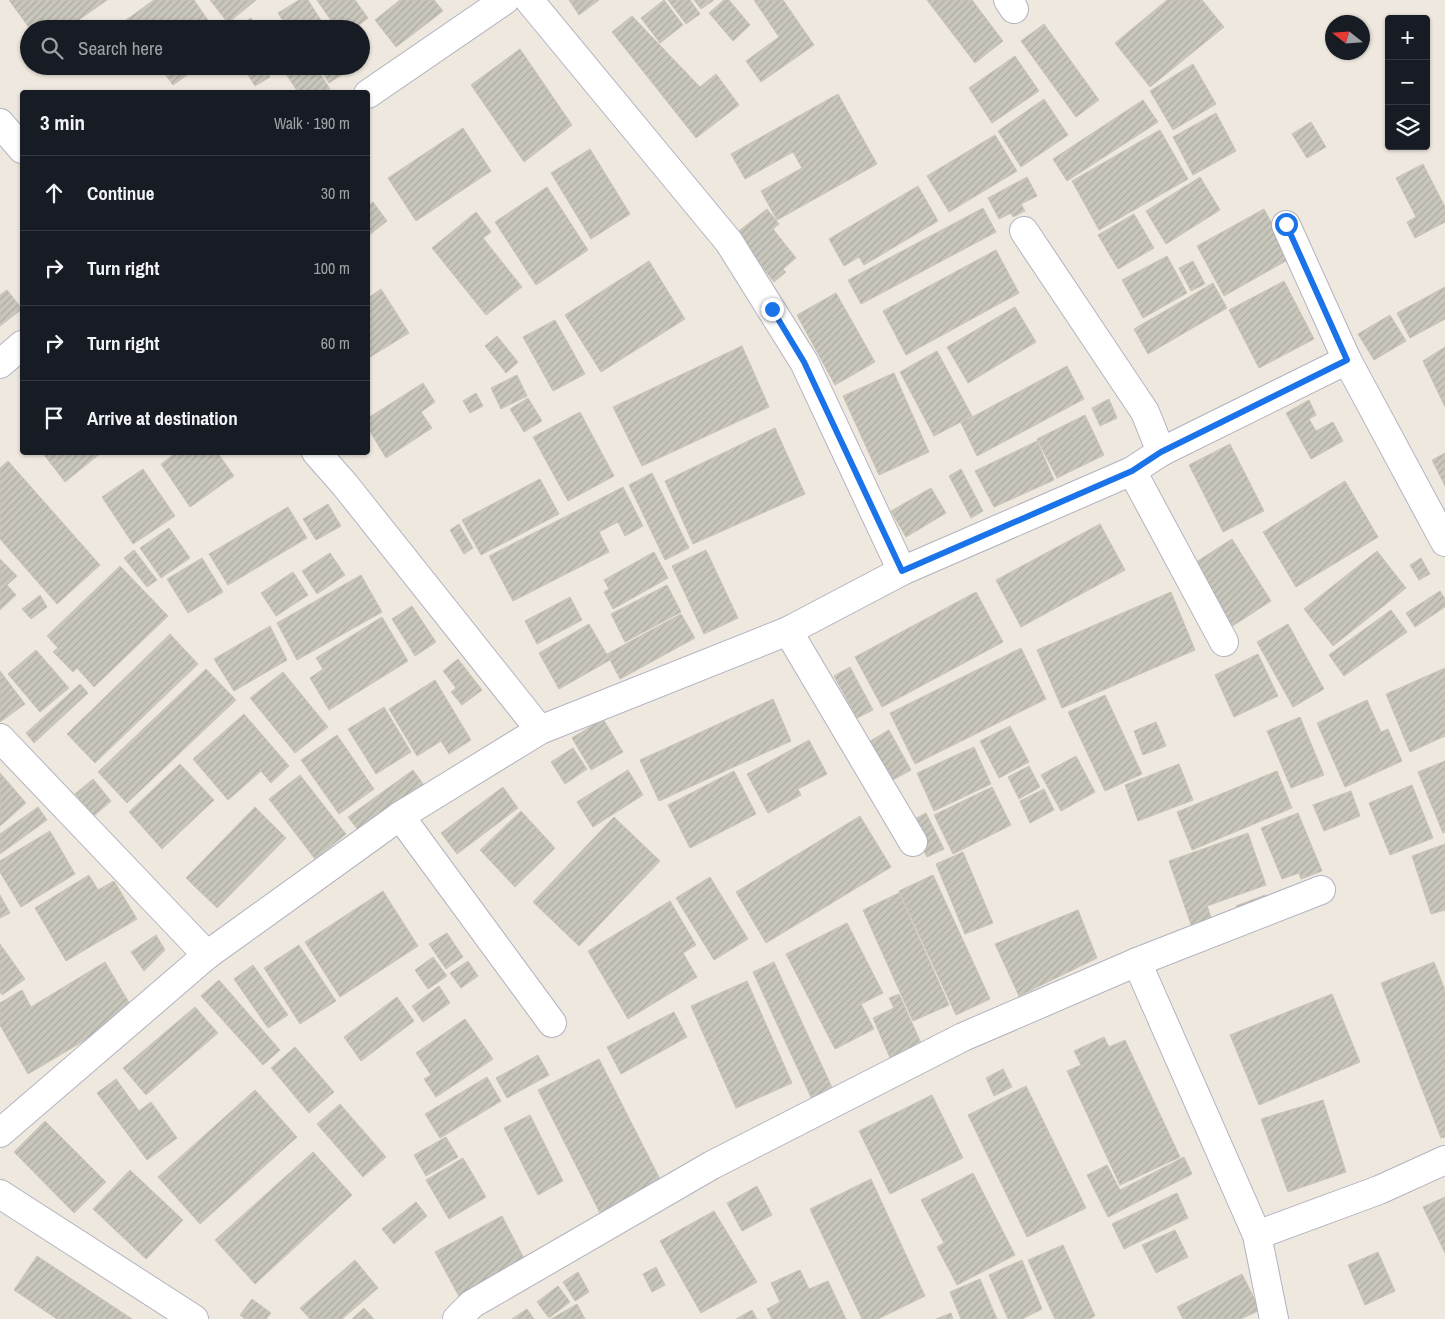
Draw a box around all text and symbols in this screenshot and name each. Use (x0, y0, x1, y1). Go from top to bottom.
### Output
north arrow (1325, 15, 1370, 60)
map controls (1385, 15, 1430, 150)
button: + (1385, 15, 1430, 60)
search box (20, 20, 370, 75)
icon: search (38, 34, 66, 62)
text: Search here (78, 35, 163, 61)
button: − (1385, 60, 1430, 105)
button: layers (1385, 105, 1430, 150)
text: 3 min (40, 108, 85, 137)
text: Walk · 190 m (274, 112, 350, 134)
icon: ahead (40, 179, 68, 207)
text: Continue (87, 180, 155, 206)
text: 30 m (321, 182, 350, 204)
route start (1275, 213, 1298, 236)
icon: right (40, 254, 68, 282)
text: Turn right (87, 255, 159, 281)
text: 100 m (314, 257, 350, 279)
route end (761, 298, 784, 321)
icon: right (40, 329, 68, 357)
text: Turn right (87, 330, 159, 356)
text: 60 m (321, 332, 350, 354)
icon: arrive (40, 404, 68, 432)
text: Arrive at destination (87, 405, 238, 431)

